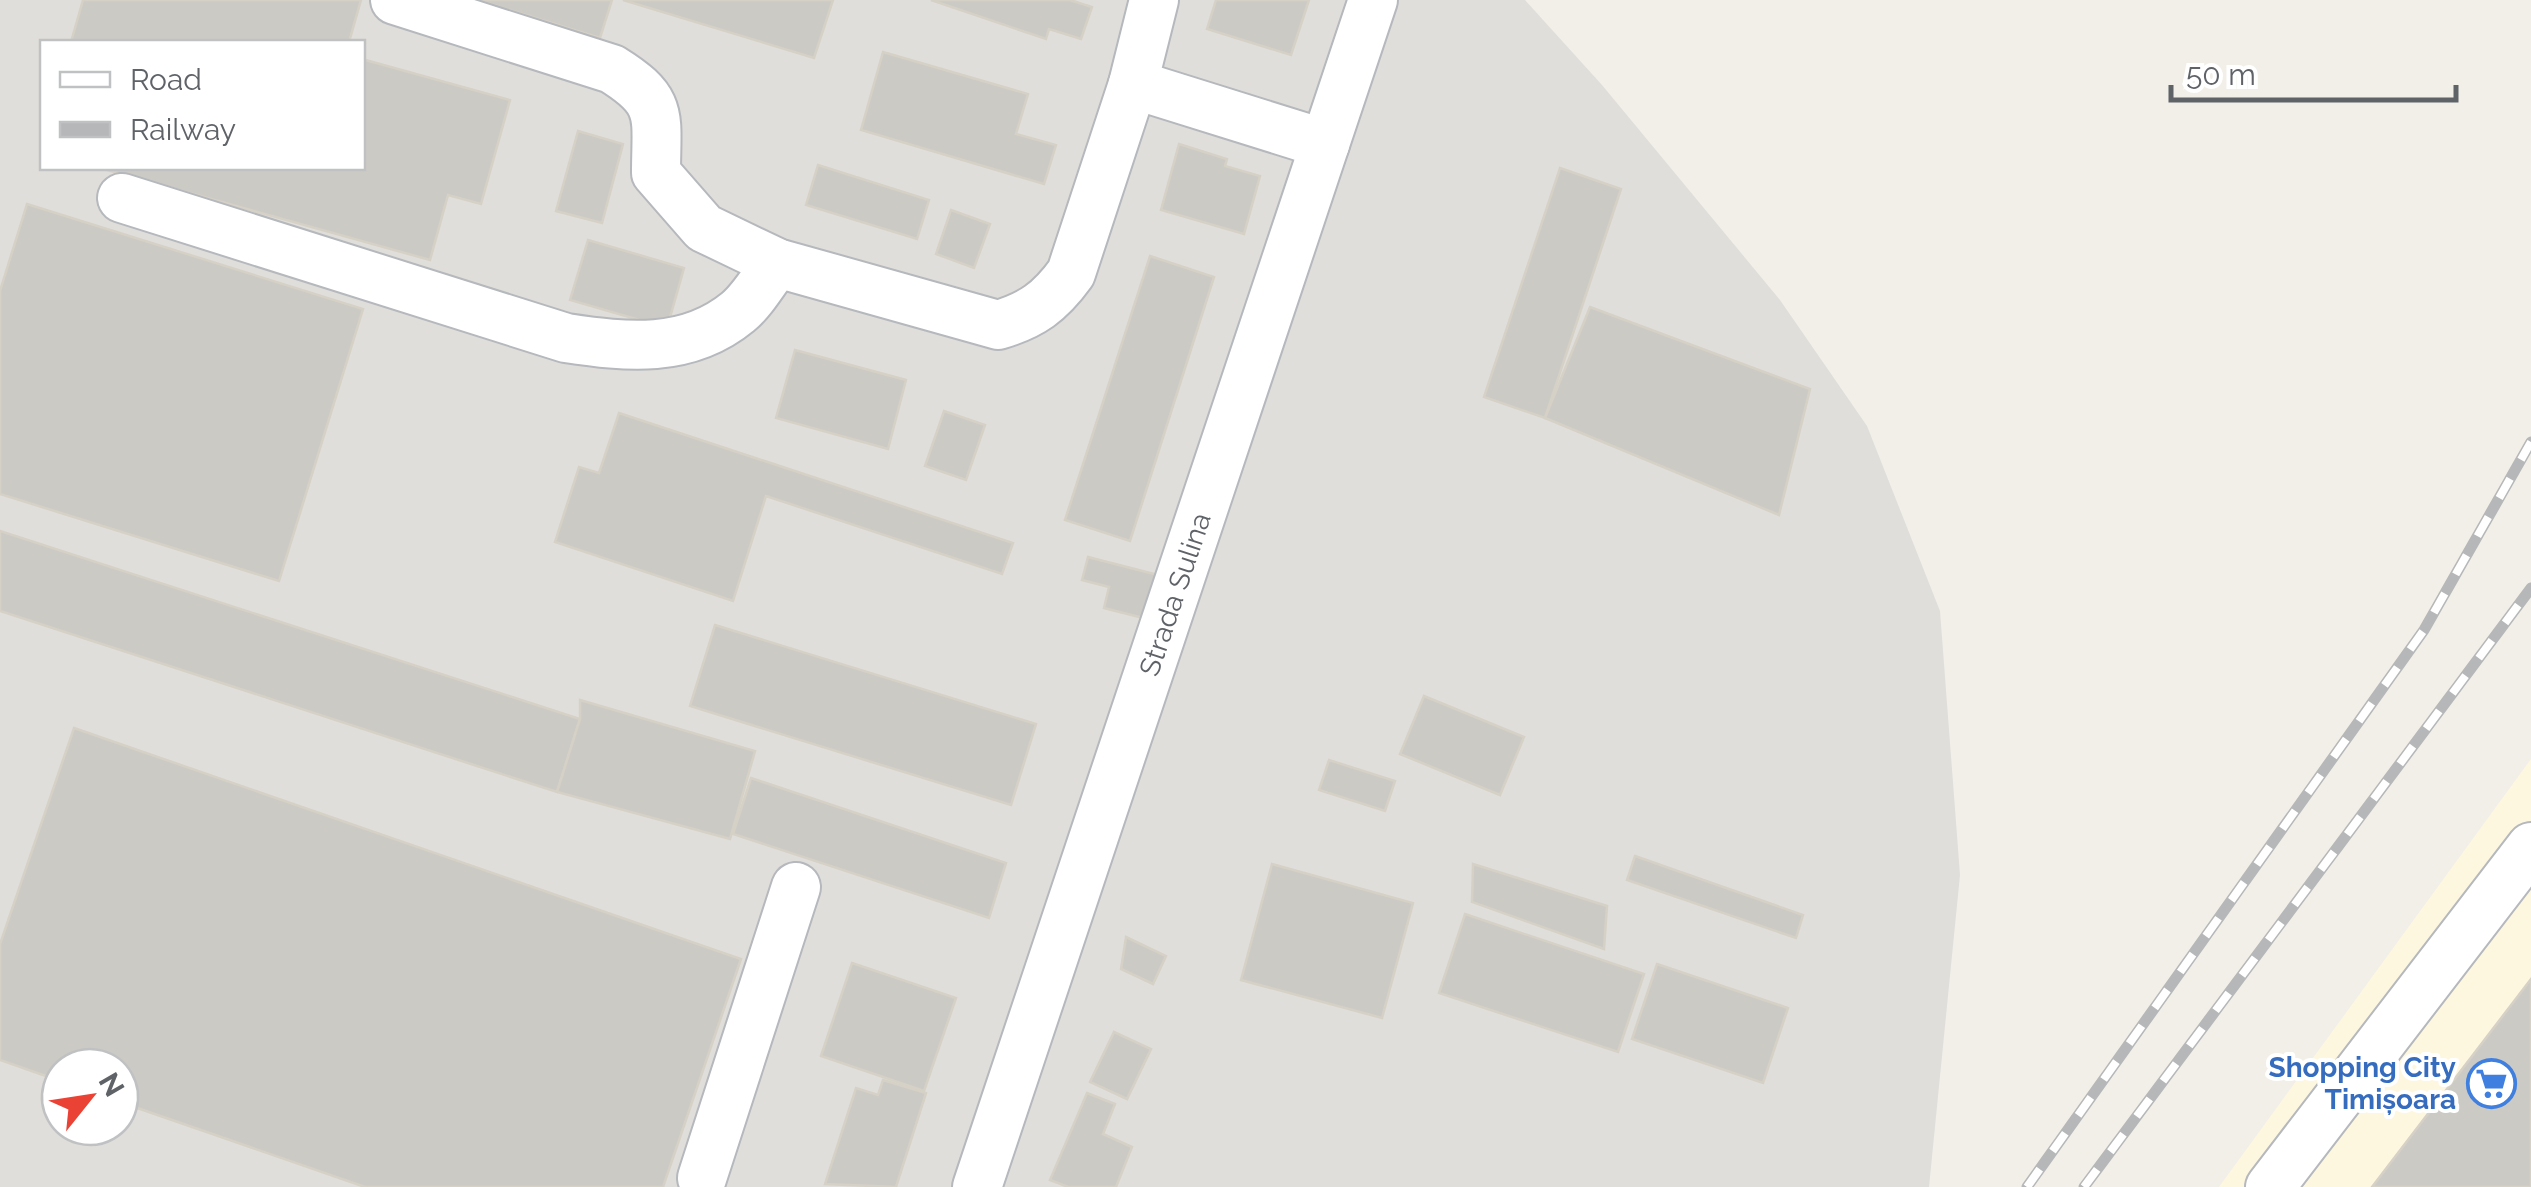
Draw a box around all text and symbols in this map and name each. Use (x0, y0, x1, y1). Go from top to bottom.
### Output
legend (40, 40, 365, 170)
scale bar (2171, 40, 2456, 102)
text: 50 m (2186, 57, 2256, 92)
text: Road (130, 62, 202, 97)
text: Railway (130, 112, 236, 147)
street label: Strada Sulina (1132, 508, 1217, 680)
north arrow (40, 1047, 140, 1147)
place label: Shopping City Timișoara (2269, 1051, 2457, 1116)
supermarket icon: Shopping City Timișoara (2465, 1057, 2517, 1109)
text: N (92, 1067, 131, 1102)

